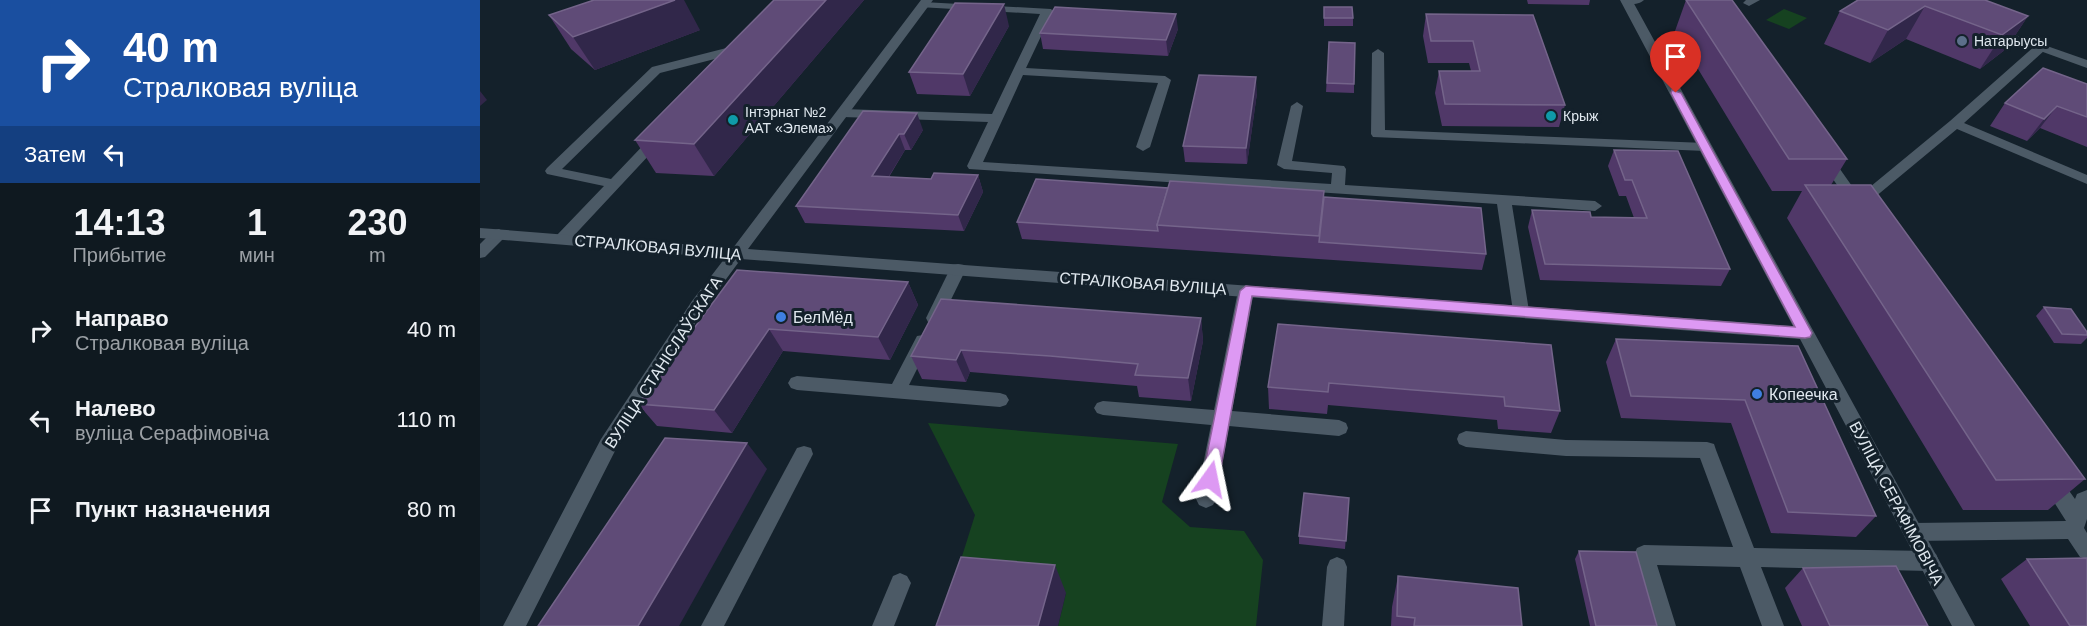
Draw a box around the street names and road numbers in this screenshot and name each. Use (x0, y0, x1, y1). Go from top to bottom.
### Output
street label: СТРАЛКОВАЯ ВУЛІЦА (574, 232, 742, 263)
street label: СТРАЛКОВАЯ ВУЛІЦА (1059, 269, 1227, 298)
street label: ВУЛІЦА СТАНІСЛАЎСКАГА (600, 272, 725, 451)
street label: ВУЛІЦА СЕРАФІМОВІЧА (1846, 419, 1947, 588)

